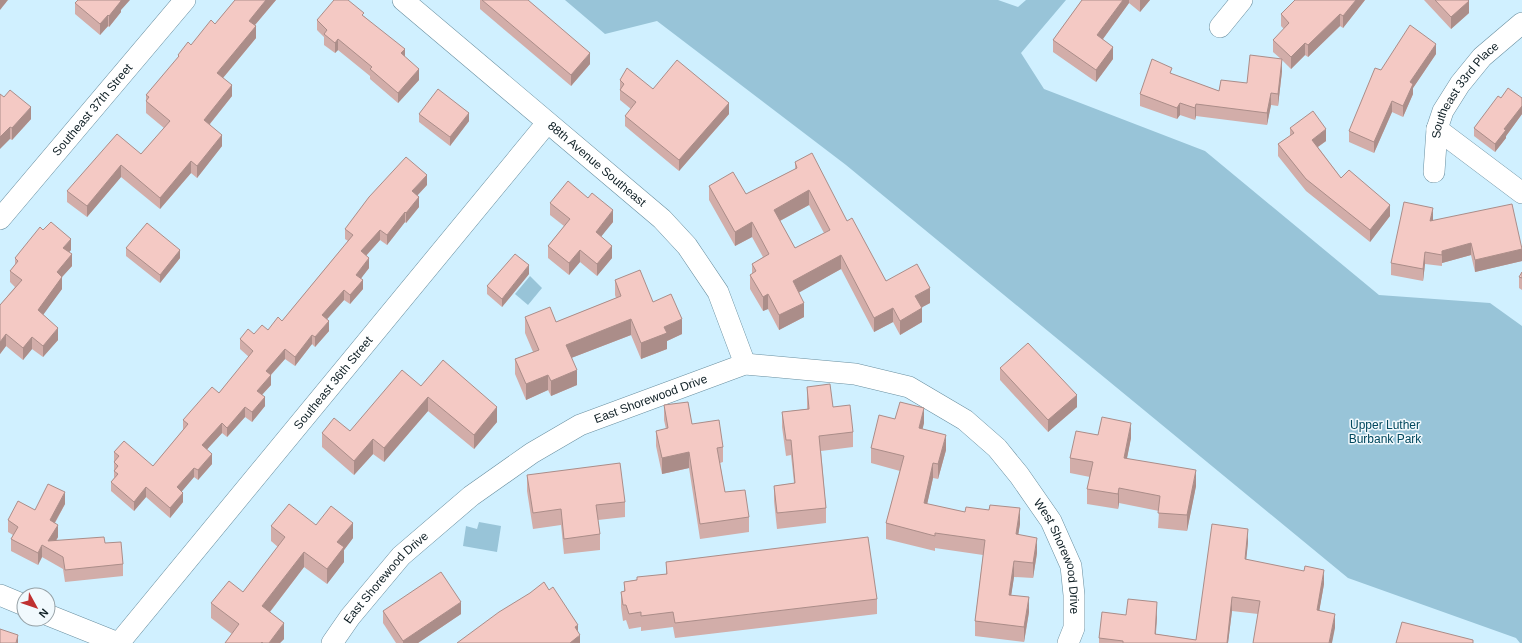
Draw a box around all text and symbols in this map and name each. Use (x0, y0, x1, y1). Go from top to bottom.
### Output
street label: Southeast 33rd Place (1429, 39, 1502, 139)
street label: Southeast 37th Street (49, 60, 136, 159)
street label: 88th Avenue Southeast (545, 119, 649, 210)
street label: Southeast 36th Street (291, 333, 376, 432)
street label: East Shorewood Drive (592, 371, 710, 426)
park label: Upper Luther Burbank Park (1349, 418, 1422, 446)
street label: West Shorewood Drive (1031, 496, 1081, 614)
street label: East Shorewood Drive (341, 529, 431, 626)
north arrow (16, 587, 56, 627)
text: N (36, 607, 51, 620)

